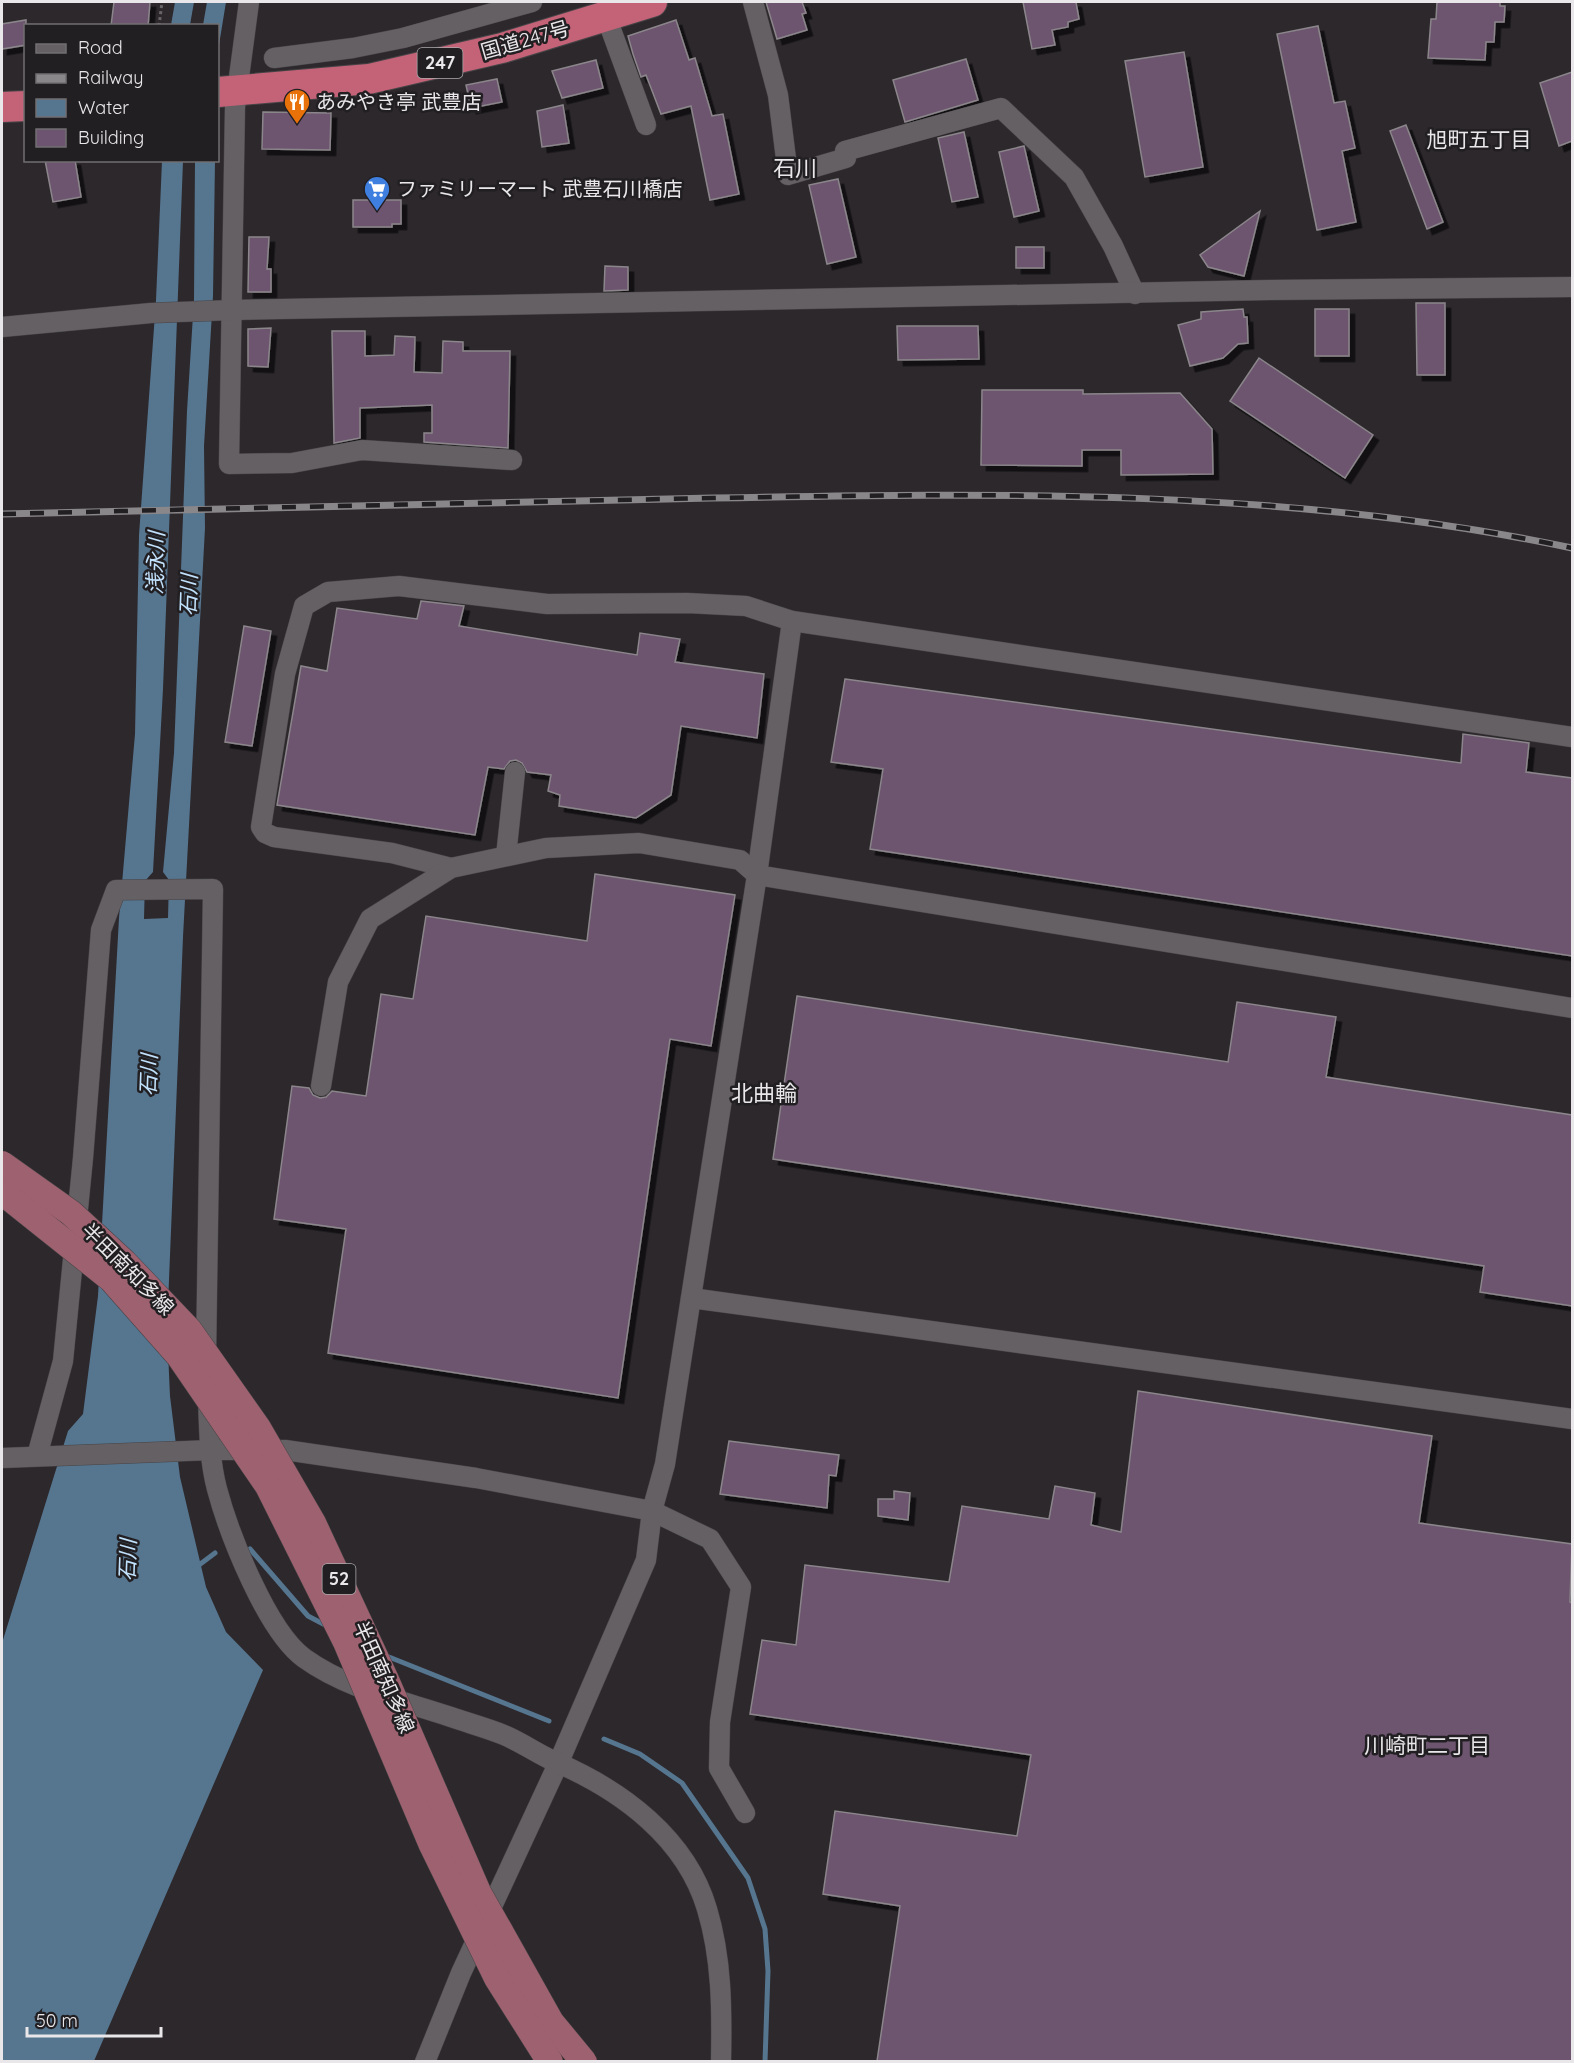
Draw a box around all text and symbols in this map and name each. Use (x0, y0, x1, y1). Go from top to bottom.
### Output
street label: 国道247号 (478, 15, 572, 64)
legend (24, 24, 219, 162)
text: Road (78, 36, 123, 59)
road number: 247 (418, 48, 462, 78)
text: Railway (78, 66, 144, 89)
restaurant icon: あみやき亭 武豊店 (282, 87, 312, 125)
place label: あみやき亭 武豊店 (316, 89, 481, 114)
text: Water (78, 96, 129, 119)
text: Building (78, 126, 144, 149)
district label: 旭町五丁目 (1427, 126, 1532, 152)
district label: 石川 (773, 154, 817, 182)
supermarket icon: ファミリーマート 武豊石川橋店 (362, 174, 392, 212)
place label: ファミリーマート 武豊石川橋店 (397, 176, 682, 201)
water label: 浅永川 (141, 529, 169, 595)
water label: 石川 (174, 572, 202, 616)
water label: 石川 (134, 1052, 162, 1096)
district label: 北曲輪 (731, 1079, 797, 1107)
street label: 半田南知多線 (77, 1217, 180, 1320)
water label: 石川 (113, 1537, 141, 1581)
road number: 52 (322, 1564, 356, 1594)
street label: 半田南知多線 (349, 1617, 420, 1737)
district label: 川崎町二丁目 (1364, 1732, 1490, 1758)
scale bar (27, 2000, 160, 2038)
text: 50 m (36, 2009, 78, 2032)

